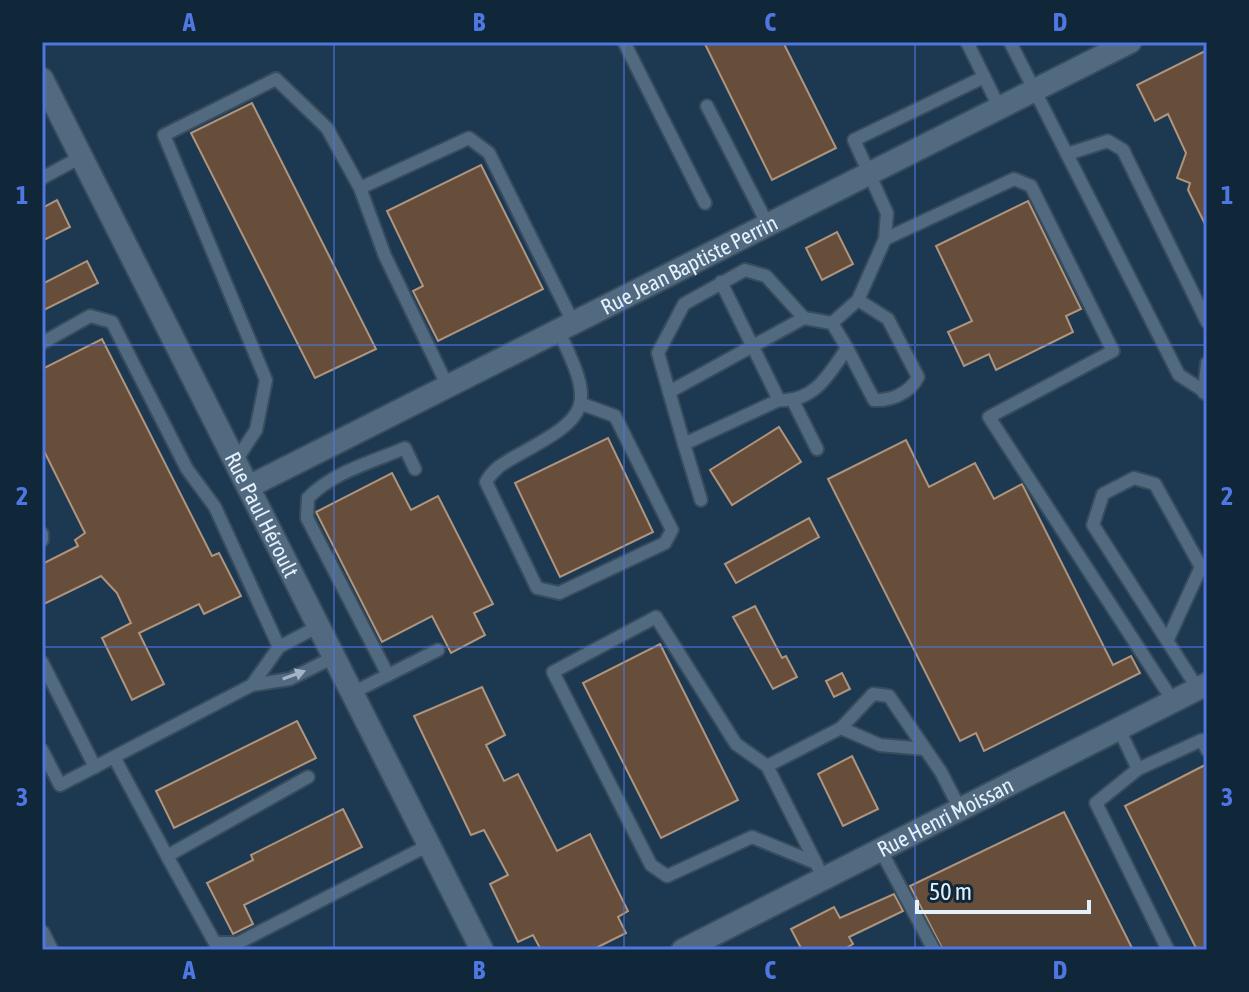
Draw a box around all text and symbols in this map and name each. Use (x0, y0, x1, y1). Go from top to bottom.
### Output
text: A (182, 7, 196, 37)
text: B (473, 7, 486, 37)
text: C (764, 7, 776, 37)
text: D (1053, 7, 1067, 37)
text: 1 (16, 180, 28, 210)
text: 1 (1221, 180, 1233, 210)
street label: Rue Jean Baptiste Perrin (596, 209, 782, 320)
street label: Rue Paul Héroult (219, 447, 305, 582)
text: 2 (16, 481, 28, 511)
text: 2 (1221, 481, 1233, 511)
one-way arrow (282, 669, 306, 681)
street label: Rue Henri Moissan (873, 772, 1018, 862)
text: 3 (16, 782, 28, 812)
text: 3 (1221, 782, 1233, 812)
scale bar (917, 864, 1089, 914)
text: 50 m (929, 878, 972, 905)
text: A (182, 955, 196, 985)
text: B (473, 955, 486, 985)
text: C (764, 955, 776, 985)
text: D (1053, 955, 1067, 985)

